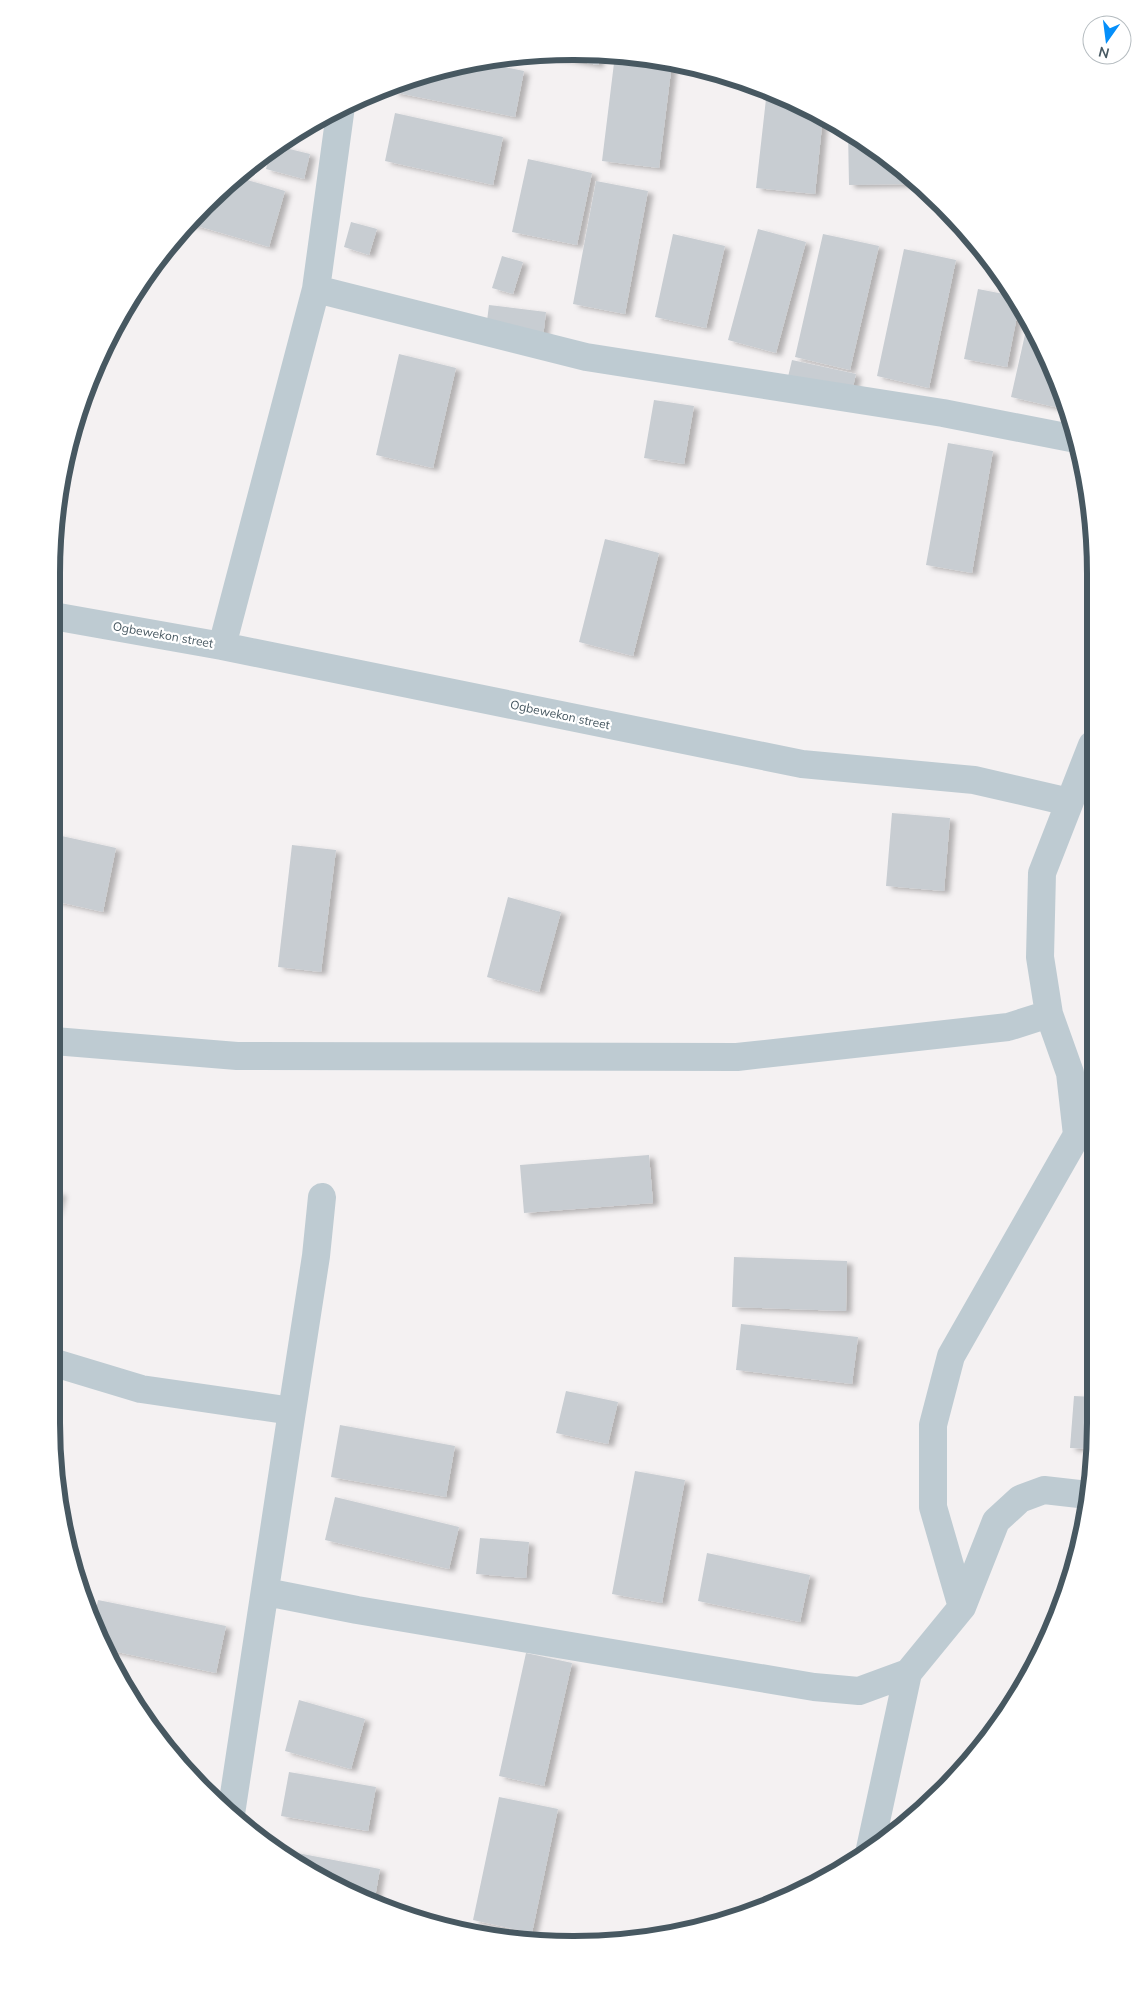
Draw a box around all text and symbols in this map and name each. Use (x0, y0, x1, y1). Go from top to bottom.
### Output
north arrow (1082, 15, 1132, 65)
text: N (1097, 43, 1111, 63)
street label: Ogbewekon street (112, 618, 214, 651)
street label: Ogbewekon street (509, 697, 611, 732)

